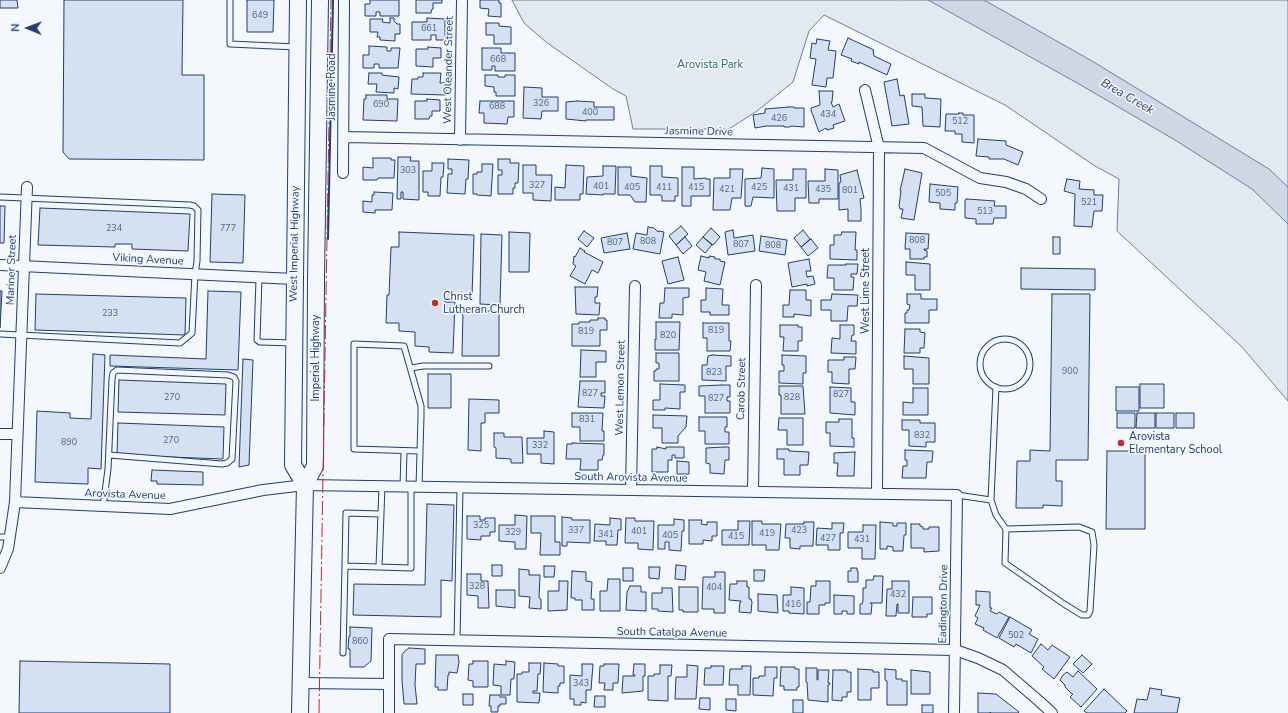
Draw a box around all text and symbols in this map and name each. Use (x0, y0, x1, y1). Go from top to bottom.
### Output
north arrow (8, 8, 48, 48)
house number: 649 (252, 11, 268, 21)
street label: West Oleander Street (441, 16, 457, 124)
text: N (8, 24, 23, 32)
house number: 661 (421, 24, 437, 34)
street label: Jasmine Road (325, 53, 339, 121)
house number: 668 (490, 55, 506, 65)
park label: Arovista Park (677, 58, 743, 72)
water label: Brea Creek (1098, 76, 1156, 118)
house number: 326 (533, 99, 549, 109)
house number: 690 (373, 100, 389, 110)
house number: 688 (489, 102, 505, 112)
house number: 400 (582, 108, 598, 118)
house number: 434 (820, 110, 836, 120)
house number: 426 (771, 114, 787, 124)
house number: 512 (952, 117, 968, 127)
street label: Jasmine Drive (665, 125, 733, 139)
house number: 303 (400, 166, 416, 176)
house number: 327 (529, 181, 545, 191)
house number: 401 (593, 182, 609, 192)
house number: 405 (624, 183, 640, 193)
house number: 411 (656, 183, 672, 193)
house number: 415 (688, 183, 704, 193)
house number: 425 (751, 183, 767, 193)
house number: 431 (783, 184, 799, 194)
house number: 421 (719, 185, 735, 195)
house number: 435 (815, 185, 831, 195)
street label: West Imperial Highway (287, 186, 303, 302)
house number: 801 (842, 186, 858, 196)
house number: 505 (935, 189, 951, 199)
house number: 521 (1081, 198, 1097, 208)
house number: 513 (977, 207, 993, 217)
house number: 234 (106, 224, 122, 234)
house number: 777 (220, 224, 236, 234)
street label: Mariner Street (4, 234, 20, 306)
house number: 808 (909, 236, 925, 246)
house number: 808 (640, 237, 656, 247)
house number: 807 (607, 238, 623, 248)
house number: 807 (733, 240, 749, 250)
house number: 808 (765, 241, 781, 251)
street label: West Lime Street (859, 248, 873, 334)
street label: Viking Avenue (112, 252, 184, 268)
place label: Christ Lutheran Church (443, 290, 525, 316)
marker: Christ Lutheran Church (430, 298, 440, 308)
house number: 233 (102, 309, 118, 319)
street label: Imperial Highway (309, 314, 323, 402)
house number: 819 (708, 326, 724, 336)
house number: 819 (578, 327, 594, 337)
house number: 820 (660, 331, 676, 341)
street label: West Lemon Street (614, 340, 628, 436)
street label: Carob Street (735, 358, 749, 420)
house number: 900 (1062, 367, 1078, 377)
house number: 823 (706, 368, 722, 378)
house number: 827 (582, 389, 598, 399)
house number: 827 (833, 390, 849, 400)
house number: 270 (164, 393, 180, 403)
house number: 828 (784, 393, 800, 403)
house number: 827 (708, 394, 724, 404)
house number: 831 (579, 415, 595, 425)
place label: Arovista Elementary School (1129, 430, 1222, 456)
house number: 832 (914, 431, 930, 441)
house number: 270 (163, 436, 179, 446)
house number: 890 (61, 438, 77, 448)
marker: Arovista Elementary School (1116, 438, 1126, 448)
house number: 332 (532, 441, 548, 451)
street label: South Arovista Avenue (574, 470, 688, 486)
street label: Arovista Avenue (84, 487, 166, 503)
house number: 325 (473, 521, 489, 531)
house number: 337 (568, 526, 584, 536)
house number: 423 (791, 526, 807, 536)
house number: 401 (631, 527, 647, 537)
house number: 329 (505, 528, 521, 538)
house number: 419 (759, 529, 775, 539)
house number: 341 (598, 530, 614, 540)
house number: 405 (662, 531, 678, 541)
house number: 415 (728, 532, 744, 542)
house number: 427 (820, 534, 836, 544)
house number: 431 (854, 535, 870, 545)
street label: Eadington Drive (937, 564, 951, 644)
house number: 328 (469, 582, 485, 592)
house number: 404 (706, 583, 722, 593)
house number: 432 (890, 590, 906, 600)
house number: 416 (785, 600, 801, 610)
street label: South Catalpa Avenue (617, 625, 727, 641)
house number: 502 (1008, 631, 1024, 641)
house number: 860 (352, 637, 368, 647)
house number: 343 (573, 679, 589, 689)

